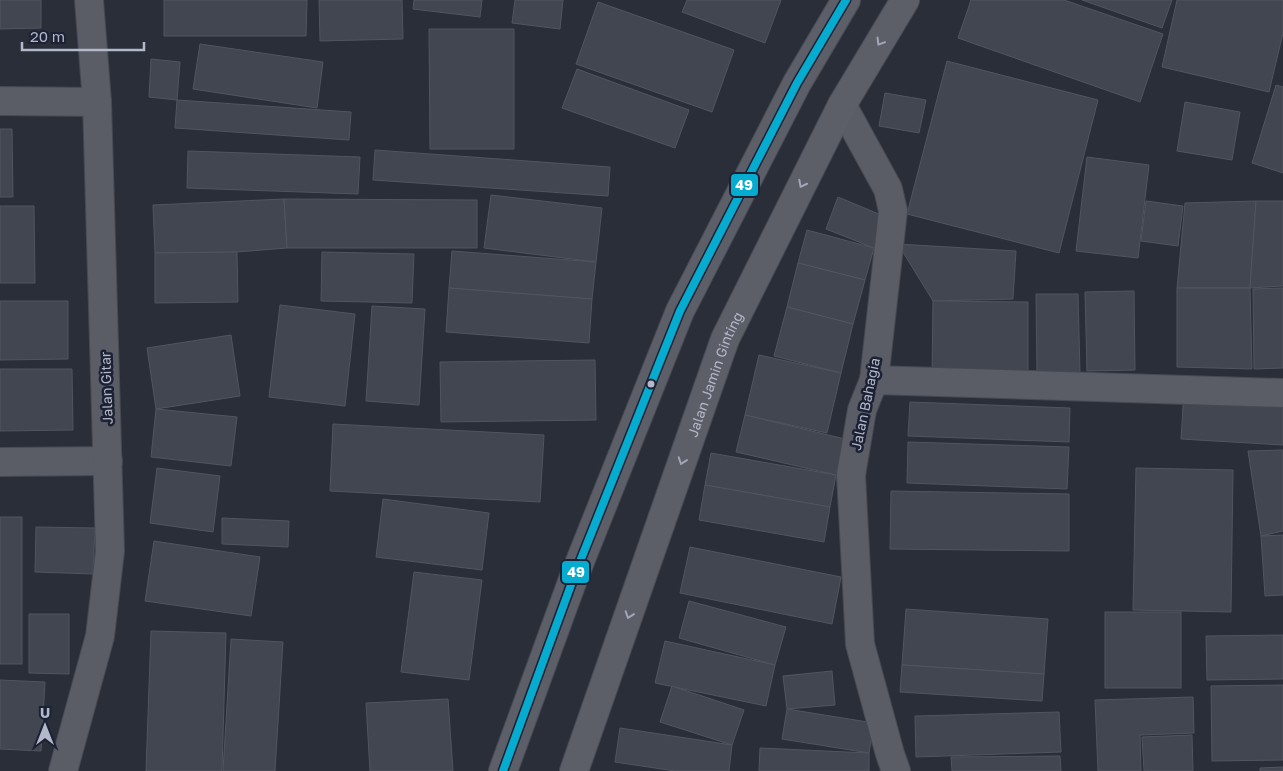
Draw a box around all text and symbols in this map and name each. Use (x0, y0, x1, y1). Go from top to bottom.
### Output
scale bar (22, 20, 145, 52)
text: 20 m (30, 27, 65, 45)
one-way arrow (877, 36, 887, 45)
line badge: 49 (730, 173, 759, 197)
text: 49 (735, 176, 753, 193)
one-way arrow (798, 179, 808, 188)
street label: Jalan Jamin Ginting (683, 308, 746, 439)
street label: Jalan Gitar (96, 351, 116, 425)
street label: Jalan Bahagia (847, 356, 883, 452)
unlabelled marker (646, 379, 656, 389)
one-way arrow (678, 457, 688, 465)
line badge: 49 (561, 560, 590, 584)
text: 49 (567, 563, 585, 580)
one-way arrow (624, 610, 634, 618)
north arrow (20, 701, 70, 751)
text: U (40, 704, 50, 721)

